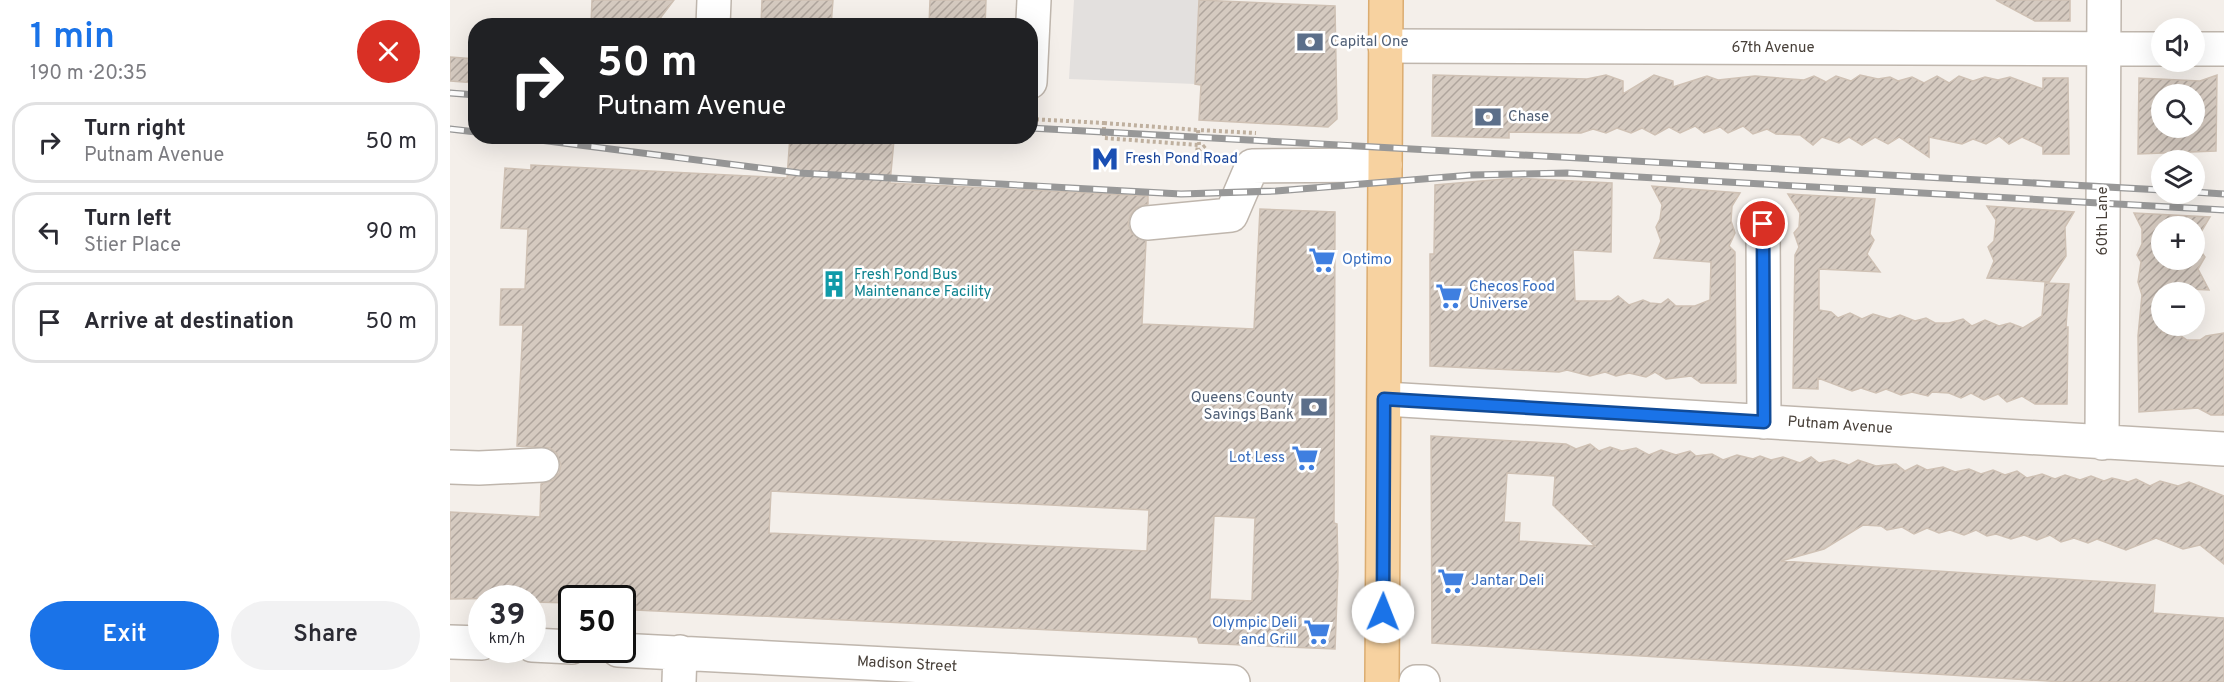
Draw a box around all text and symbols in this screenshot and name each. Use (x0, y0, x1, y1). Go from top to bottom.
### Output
text: 1 min (30, 15, 115, 61)
map controls (2151, 18, 2205, 336)
button: sound (2151, 18, 2205, 72)
button: close (357, 20, 420, 83)
bank icon: Capital One (1295, 27, 1325, 57)
place label: Capital One (1330, 33, 1409, 52)
text: 50 m (597, 38, 698, 91)
street label: 67th Avenue (1732, 39, 1814, 58)
icon: right (498, 42, 576, 120)
text: 190 m · 20:35 (30, 61, 147, 87)
button: search (2151, 84, 2205, 138)
text: Putnam Avenue (597, 90, 786, 124)
bank icon: Chase (1473, 102, 1503, 132)
place label: Chase (1508, 108, 1549, 127)
text: Turn right (84, 116, 186, 143)
icon: right (33, 126, 66, 159)
text: 50 m (365, 129, 417, 156)
text: Putnam Avenue (84, 143, 224, 169)
metro station icon: Fresh Pond Road (1090, 144, 1120, 174)
place label: Fresh Pond Road (1125, 150, 1238, 169)
button: layers (2151, 150, 2205, 204)
street label: 60th Lane (2094, 186, 2113, 256)
pin (1737, 198, 1788, 249)
text: Turn left (84, 206, 172, 233)
icon: arrive (1746, 207, 1779, 240)
icon: left (33, 216, 66, 249)
button: + (2151, 216, 2205, 270)
text: 90 m (366, 219, 417, 246)
text: Stier Place (84, 233, 181, 259)
supermarket icon: Optimo (1307, 245, 1337, 275)
place label: Optimo (1342, 251, 1392, 270)
place label: Fresh Pond Bus Maintenance Facility (854, 266, 992, 302)
building icon: Fresh Pond Bus Maintenance Facility (819, 269, 849, 299)
place label: Checos Food Universe (1469, 278, 1555, 314)
supermarket icon: Checos Food Universe (1434, 281, 1464, 311)
button: − (2151, 282, 2205, 336)
icon: arrive (33, 306, 66, 339)
text: Arrive at destination (84, 309, 294, 336)
text: 50 m (365, 309, 417, 336)
place label: Queens County Savings Bank (1191, 389, 1294, 425)
bank icon: Queens County Savings Bank (1299, 392, 1329, 422)
street label: Putnam Avenue (1787, 413, 1893, 439)
supermarket icon: Lot Less (1290, 443, 1320, 473)
place label: Lot Less (1229, 449, 1285, 468)
supermarket icon: Jantar Deli (1436, 566, 1466, 596)
place label: Jantar Deli (1471, 572, 1544, 591)
position arrow (1351, 580, 1415, 644)
speed limit sign: 50 (558, 585, 636, 663)
text: 39 (489, 598, 525, 635)
button: Exit (30, 601, 219, 670)
button: Share (231, 601, 420, 670)
place label: Olympic Deli and Grill (1212, 614, 1297, 650)
supermarket icon: Olympic Deli and Grill (1302, 617, 1332, 647)
text: km/h (489, 630, 525, 649)
street label: Madison Street (856, 653, 958, 677)

